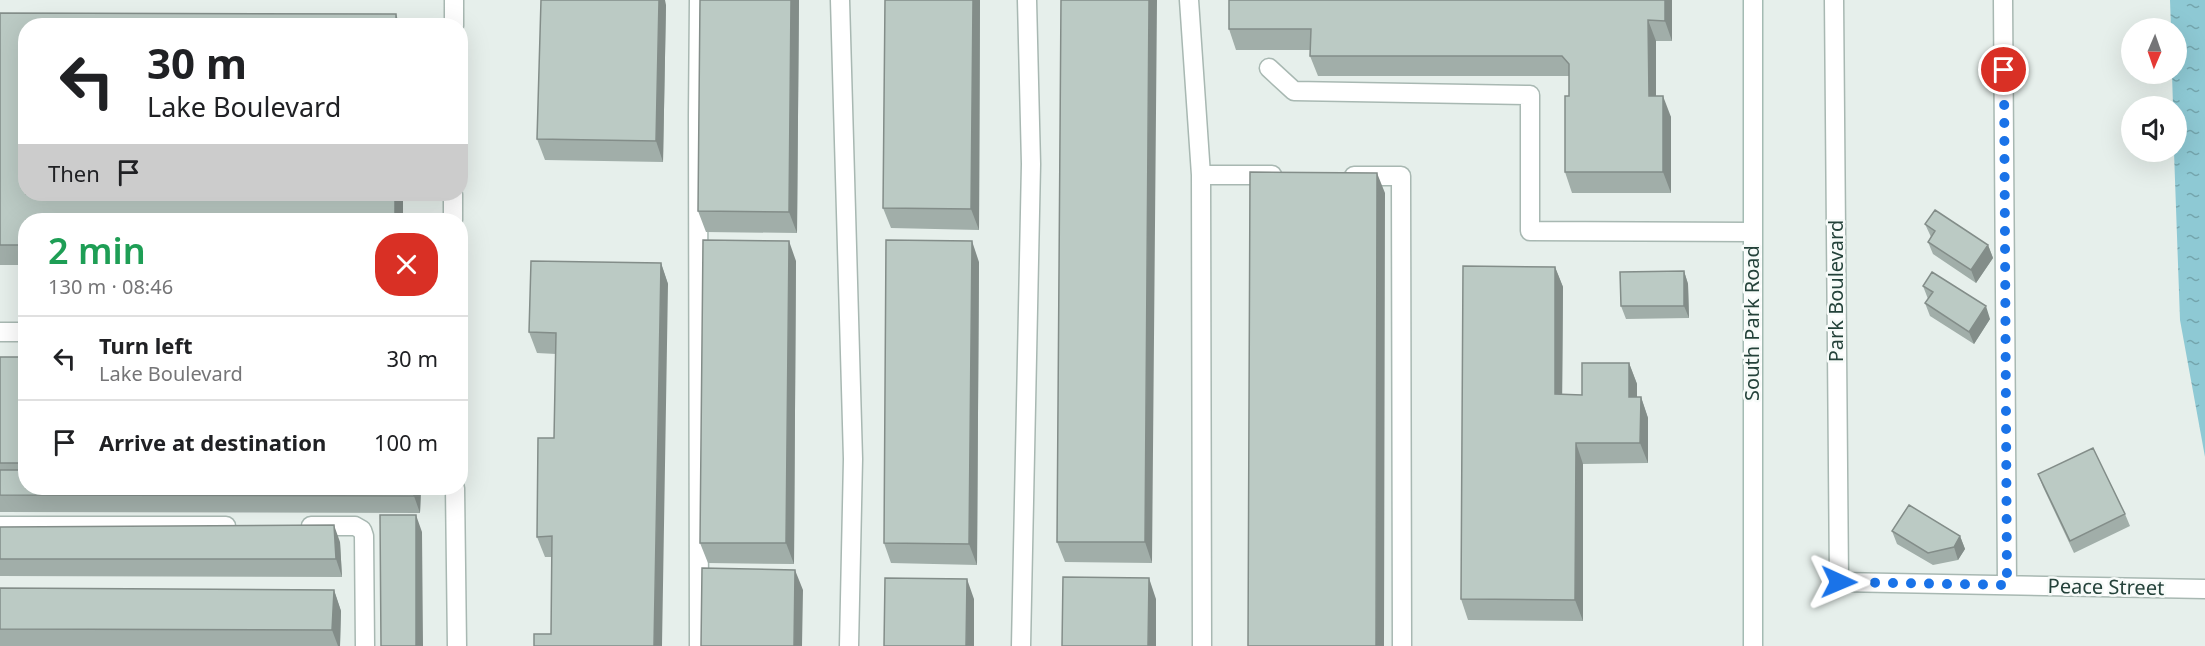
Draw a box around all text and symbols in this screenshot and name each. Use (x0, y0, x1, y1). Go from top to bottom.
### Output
north arrow (2121, 18, 2187, 84)
map controls (2121, 18, 2187, 162)
text: 30 m (147, 34, 247, 91)
icon: left (48, 42, 126, 120)
pin (1978, 44, 2029, 95)
icon: arrive (1987, 53, 2020, 86)
text: Lake Boulevard (147, 88, 341, 125)
button: sound (2121, 96, 2187, 162)
icon: arrive (112, 156, 145, 189)
text: Then (48, 158, 100, 188)
street label: Park Boulevard (1822, 220, 1849, 362)
text: 2 min (48, 226, 146, 275)
button: close (375, 233, 438, 296)
street label: South Park Road (1738, 245, 1765, 401)
text: 130 m · 08:46 (48, 273, 173, 300)
text: Turn left (99, 330, 193, 360)
icon: left (48, 342, 81, 375)
text: 30 m (387, 343, 438, 373)
text: Lake Boulevard (99, 360, 243, 387)
icon: arrive (48, 426, 81, 459)
text: Arrive at destination (99, 427, 326, 457)
text: 100 m (374, 427, 438, 457)
position arrow (1807, 550, 1871, 614)
street label: Peace Street (2048, 572, 2165, 601)

